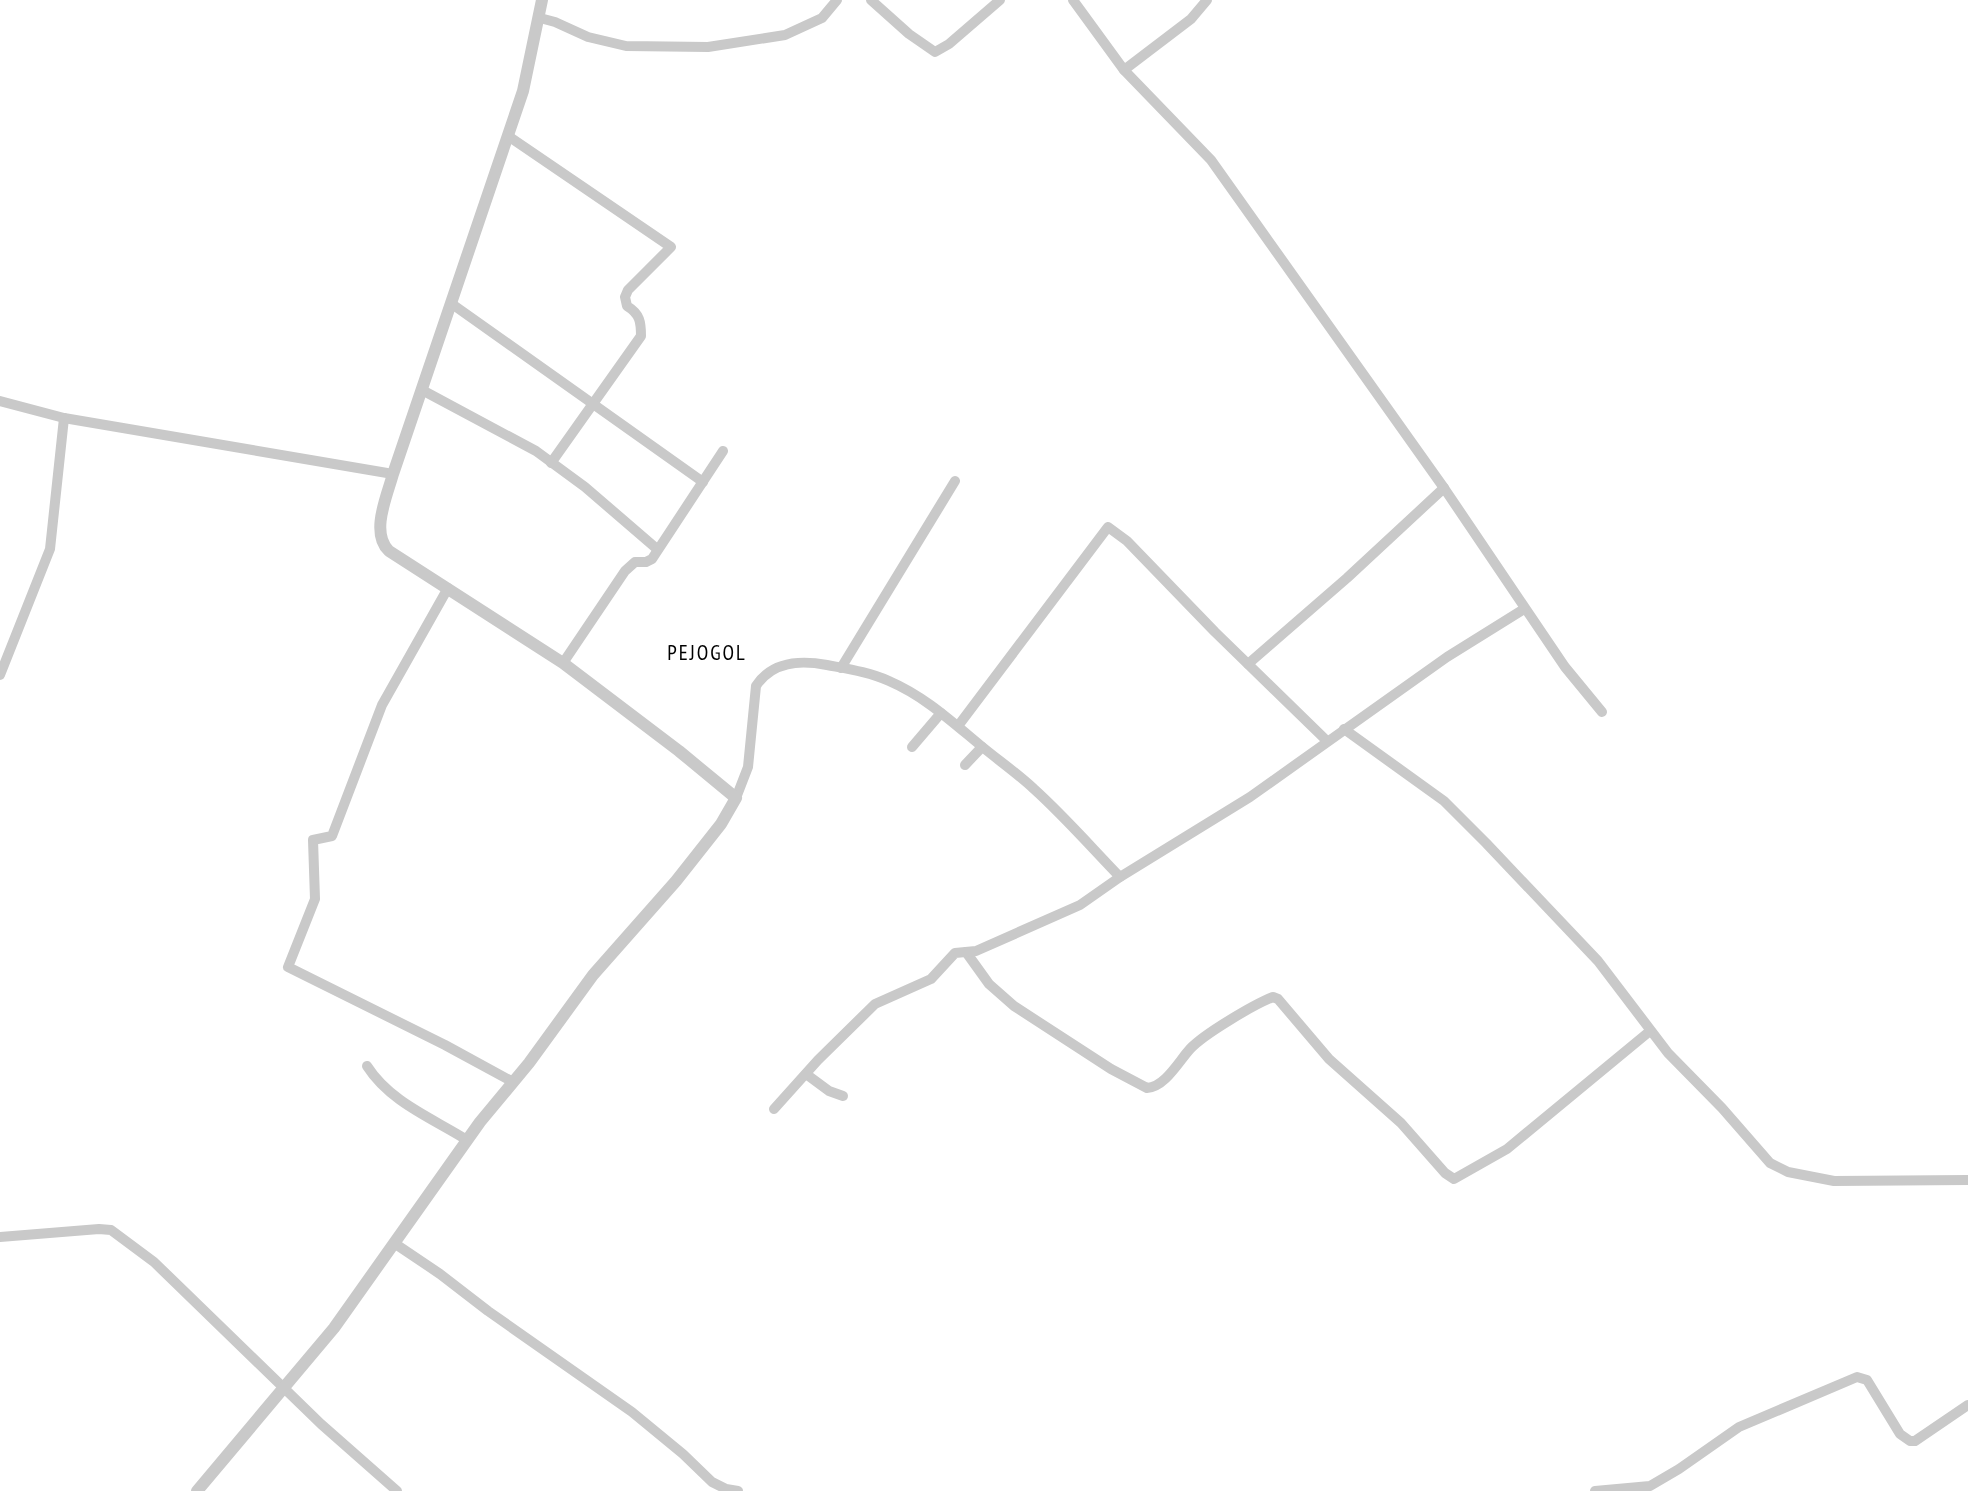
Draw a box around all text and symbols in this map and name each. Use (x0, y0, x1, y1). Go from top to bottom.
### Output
district label: PEJOGOL (667, 639, 747, 666)

